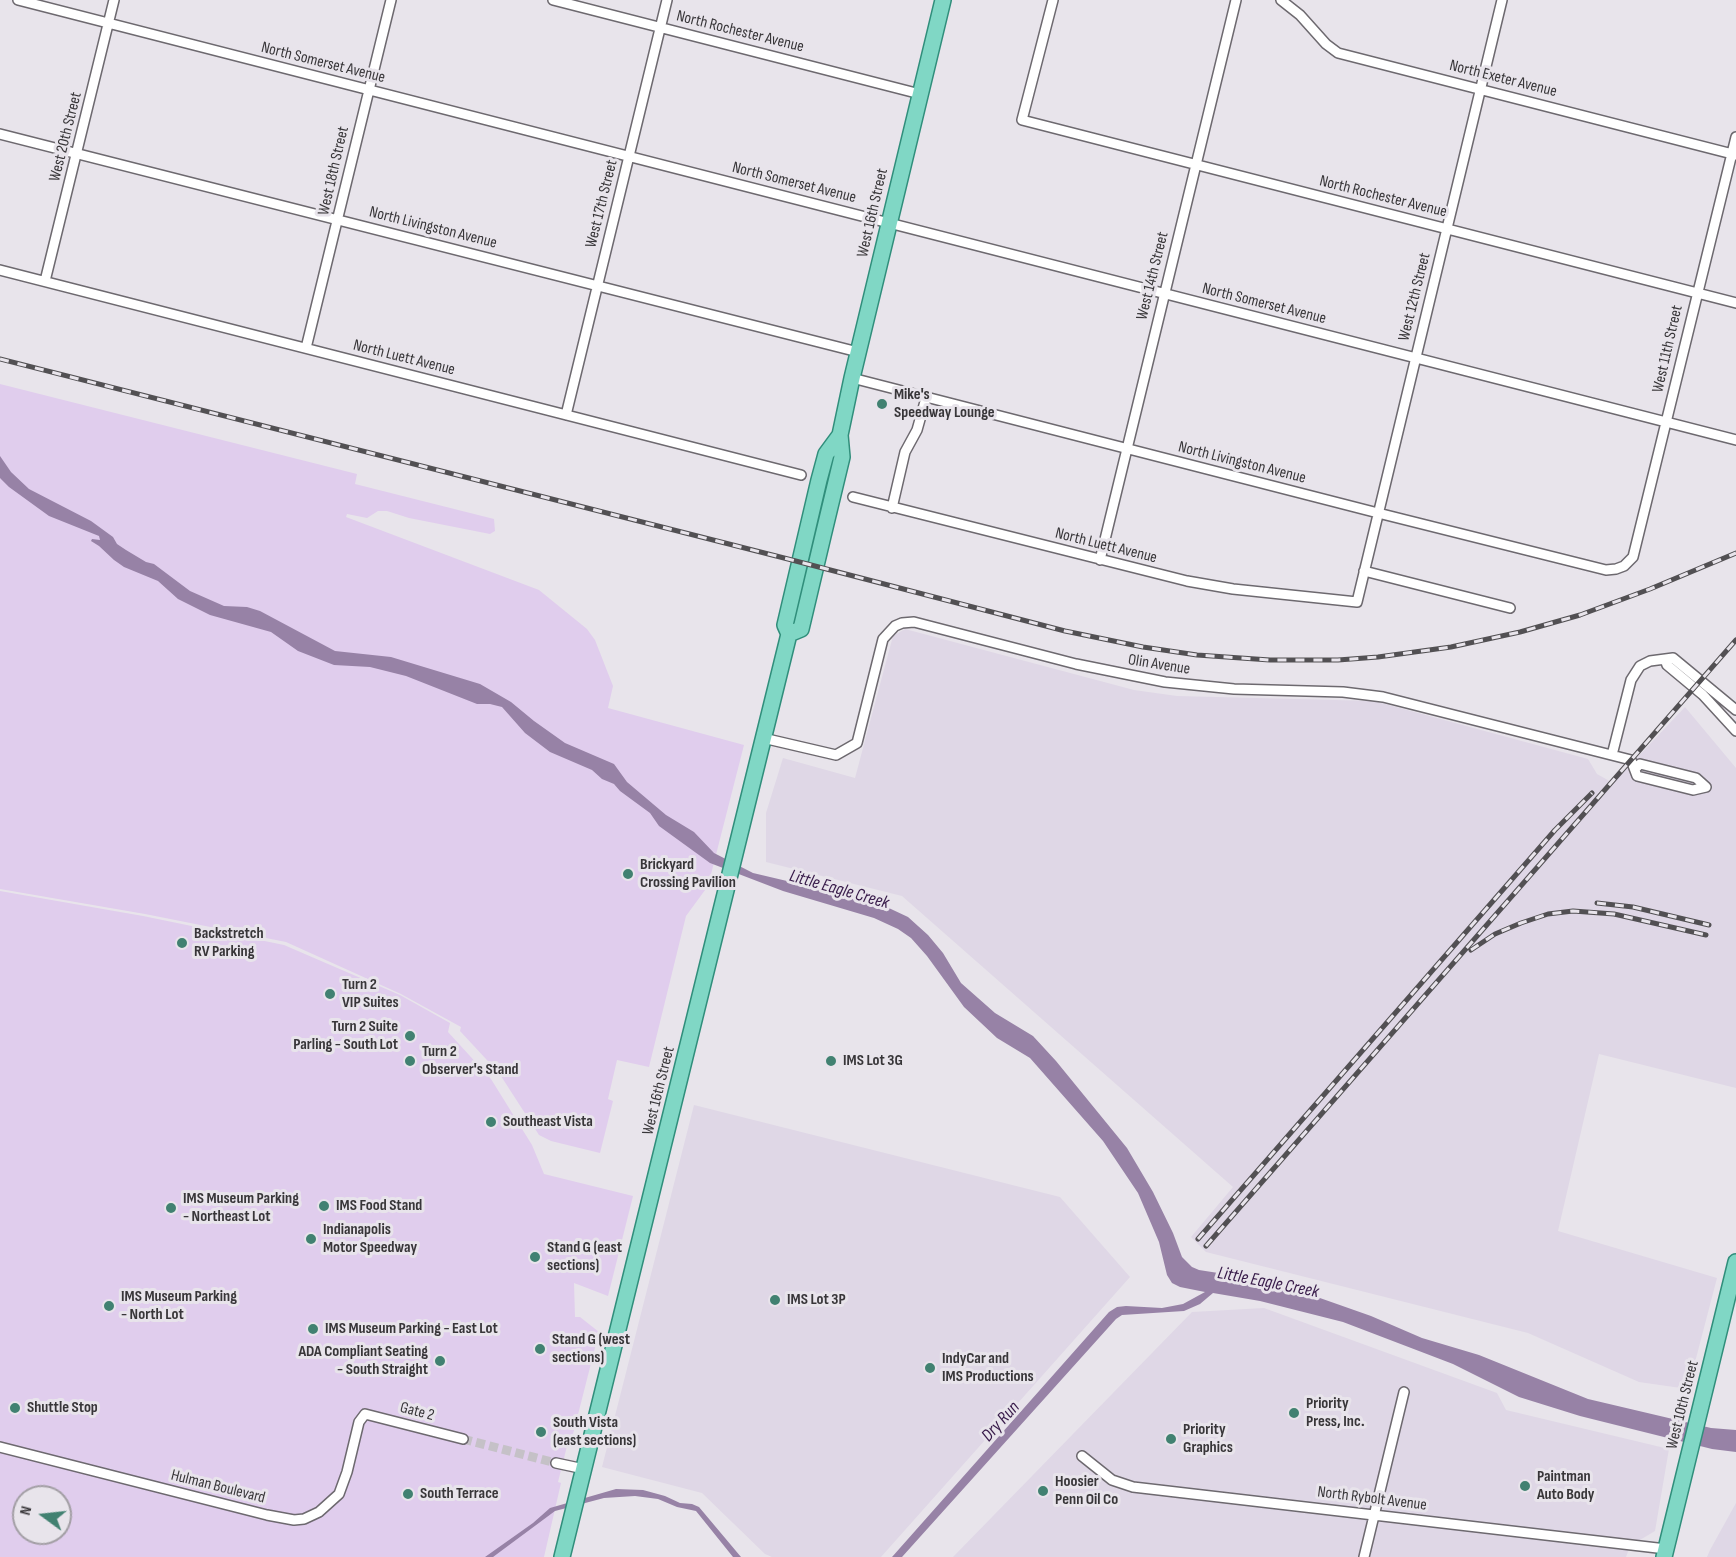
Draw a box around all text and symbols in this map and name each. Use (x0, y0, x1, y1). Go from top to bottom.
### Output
street label: North Rochester Avenue (674, 7, 806, 57)
street label: North Somerset Avenue (259, 38, 387, 88)
street label: North Exeter Avenue (1447, 56, 1559, 102)
street label: West 20th Street (46, 90, 86, 184)
street label: West 18th Street (314, 125, 354, 217)
street label: West 17th Street (582, 158, 622, 250)
street label: North Somerset Avenue (730, 158, 858, 208)
street label: West 16th Street (853, 167, 893, 259)
street label: North Rochester Avenue (1317, 172, 1449, 222)
street label: North Livingston Avenue (367, 203, 499, 253)
street label: West 14th Street (1133, 230, 1173, 322)
street label: West 12th Street (1395, 251, 1435, 343)
street label: North Somerset Avenue (1200, 279, 1328, 329)
street label: West 11th Street (1649, 304, 1687, 394)
street label: North Luett Avenue (351, 336, 457, 380)
place label: Mike's Speedway Lounge (894, 385, 995, 423)
marker: Mike's Speedway Lounge (875, 397, 889, 411)
street label: North Livingston Avenue (1176, 438, 1308, 488)
street label: North Luett Avenue (1053, 524, 1159, 568)
street label: Olin Avenue (1127, 651, 1191, 679)
place label: Brickyard Crossing Pavilion (640, 855, 736, 893)
water label: Little Eagle Creek (787, 865, 891, 915)
marker: Brickyard Crossing Pavilion (621, 867, 635, 881)
place label: Backstretch RV Parking (194, 924, 264, 962)
marker: Backstretch RV Parking (175, 936, 189, 950)
place label: Turn 2 VIP Suites (342, 975, 399, 1013)
marker: Turn 2 VIP Suites (323, 987, 337, 1001)
place label: Turn 2 Suite Parling - South Lot (293, 1017, 398, 1055)
marker: Turn 2 Suite Parling - South Lot (403, 1029, 417, 1043)
place label: Turn 2 Observer's Stand (422, 1042, 519, 1080)
street label: West 16th Street (639, 1045, 679, 1137)
place label: IMS Lot 3G (843, 1051, 903, 1071)
marker: Turn 2 Observer's Stand (403, 1054, 417, 1068)
marker: IMS Lot 3G (824, 1054, 838, 1068)
place label: Southeast Vista (503, 1112, 593, 1132)
marker: Southeast Vista (484, 1115, 498, 1129)
place label: IMS Museum Parking - Northeast Lot (183, 1189, 299, 1227)
place label: IMS Food Stand (336, 1196, 422, 1216)
marker: IMS Food Stand (317, 1199, 331, 1213)
marker: IMS Museum Parking - Northeast Lot (164, 1201, 178, 1215)
place label: Indianapolis Motor Speedway (323, 1220, 417, 1258)
marker: Indianapolis Motor Speedway (304, 1232, 318, 1246)
place label: Stand G (east sections) (547, 1238, 622, 1276)
marker: Stand G (east sections) (528, 1250, 542, 1264)
water label: Little Eagle Creek (1216, 1263, 1320, 1303)
place label: IMS Museum Parking - North Lot (121, 1287, 237, 1325)
place label: IMS Lot 3P (787, 1290, 846, 1310)
marker: IMS Lot 3P (768, 1293, 782, 1307)
marker: IMS Museum Parking - North Lot (102, 1299, 116, 1313)
place label: IMS Museum Parking - East Lot (325, 1319, 498, 1339)
marker: IMS Museum Parking - East Lot (306, 1322, 320, 1336)
place label: Stand G (west sections) (552, 1330, 630, 1368)
place label: ADA Compliant Seating - South Straight (298, 1342, 428, 1380)
marker: Stand G (west sections) (533, 1342, 547, 1356)
place label: IndyCar and IMS Productions (942, 1349, 1034, 1387)
marker: ADA Compliant Seating - South Straight (433, 1354, 447, 1368)
street label: West 10th Street (1663, 1359, 1703, 1451)
marker: IndyCar and IMS Productions (923, 1361, 937, 1375)
place label: Priority Press, Inc. (1306, 1394, 1365, 1432)
water label: Dry Run (977, 1397, 1025, 1447)
place label: Shuttle Stop (27, 1398, 98, 1418)
street label: Gate 2 (398, 1398, 436, 1426)
marker: Shuttle Stop (8, 1401, 22, 1415)
marker: Priority Press, Inc. (1287, 1406, 1301, 1420)
place label: South Vista (east sections) (553, 1413, 636, 1451)
place label: Priority Graphics (1183, 1420, 1233, 1458)
marker: South Vista (east sections) (534, 1425, 548, 1439)
marker: Priority Graphics (1164, 1432, 1178, 1446)
street label: Hulman Boulevard (169, 1466, 267, 1508)
place label: Paintman Auto Body (1537, 1467, 1594, 1505)
place label: Hoosier Penn Oil Co (1055, 1472, 1118, 1510)
marker: Paintman Auto Body (1518, 1479, 1532, 1493)
street label: North Rybolt Avenue (1316, 1483, 1428, 1515)
place label: South Terrace (420, 1484, 499, 1504)
marker: Hoosier Penn Oil Co (1036, 1484, 1050, 1498)
north arrow (12, 1485, 72, 1545)
marker: South Terrace (401, 1487, 415, 1501)
text: N (16, 1504, 36, 1517)

